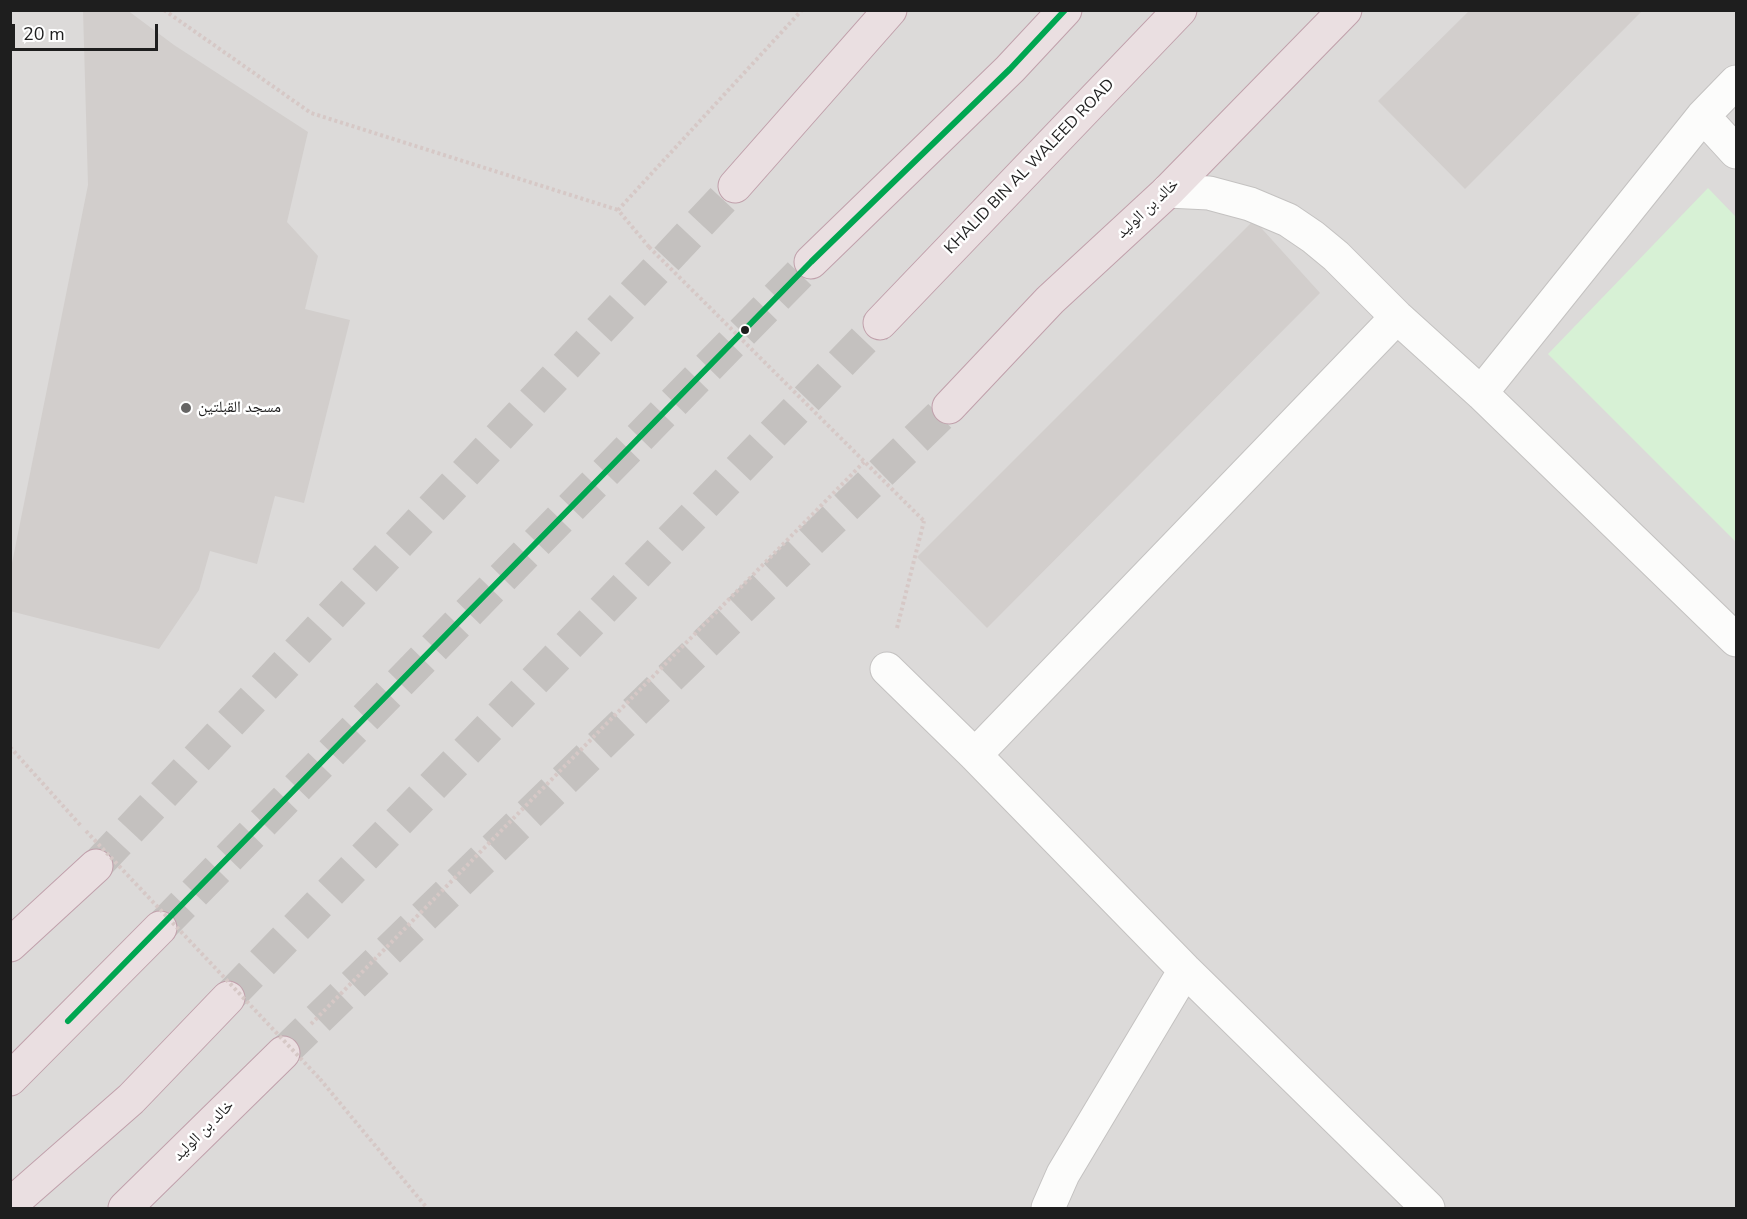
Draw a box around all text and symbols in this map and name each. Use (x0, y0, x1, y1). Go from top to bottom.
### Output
scale bar (15, 12, 160, 50)
text: 20 m (23, 22, 65, 46)
street label: KHALID BIN AL WALEED ROAD (941, 75, 1119, 259)
street label: خالد بن الوليد (1113, 175, 1183, 243)
unlabelled marker (739, 324, 751, 336)
place label: مسجد القبلتين (198, 398, 281, 418)
marker: مسجد القبلتين (179, 401, 193, 415)
street label: خالد بن الوليد (169, 1096, 239, 1166)

